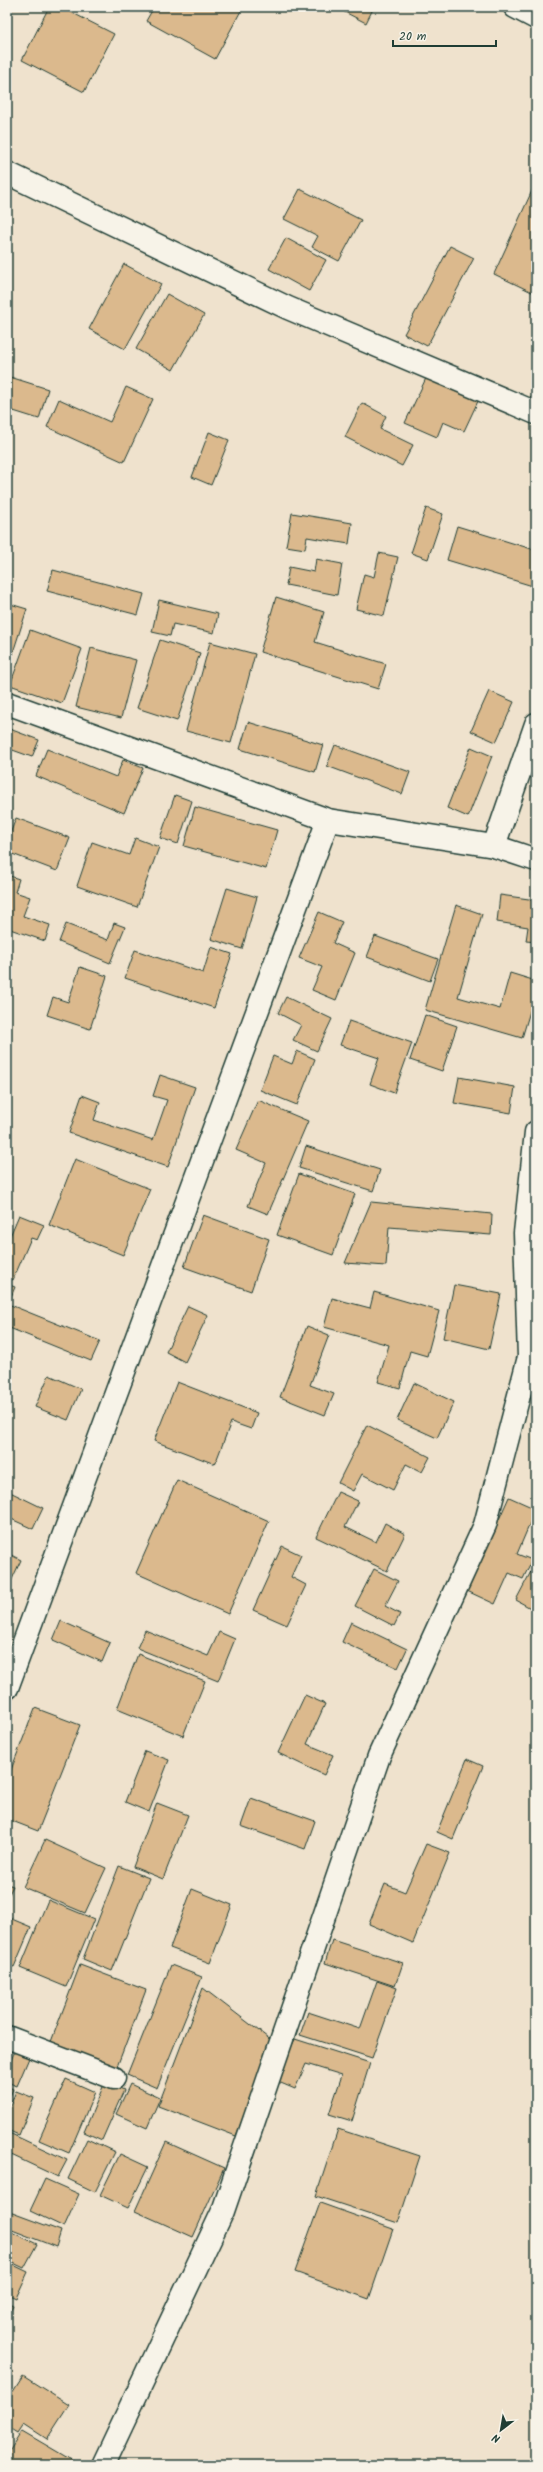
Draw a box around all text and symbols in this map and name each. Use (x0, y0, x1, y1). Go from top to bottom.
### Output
scale bar (393, 22, 496, 48)
text: 20 m (399, 27, 427, 46)
north arrow (481, 2410, 521, 2450)
text: N (489, 2428, 504, 2447)

